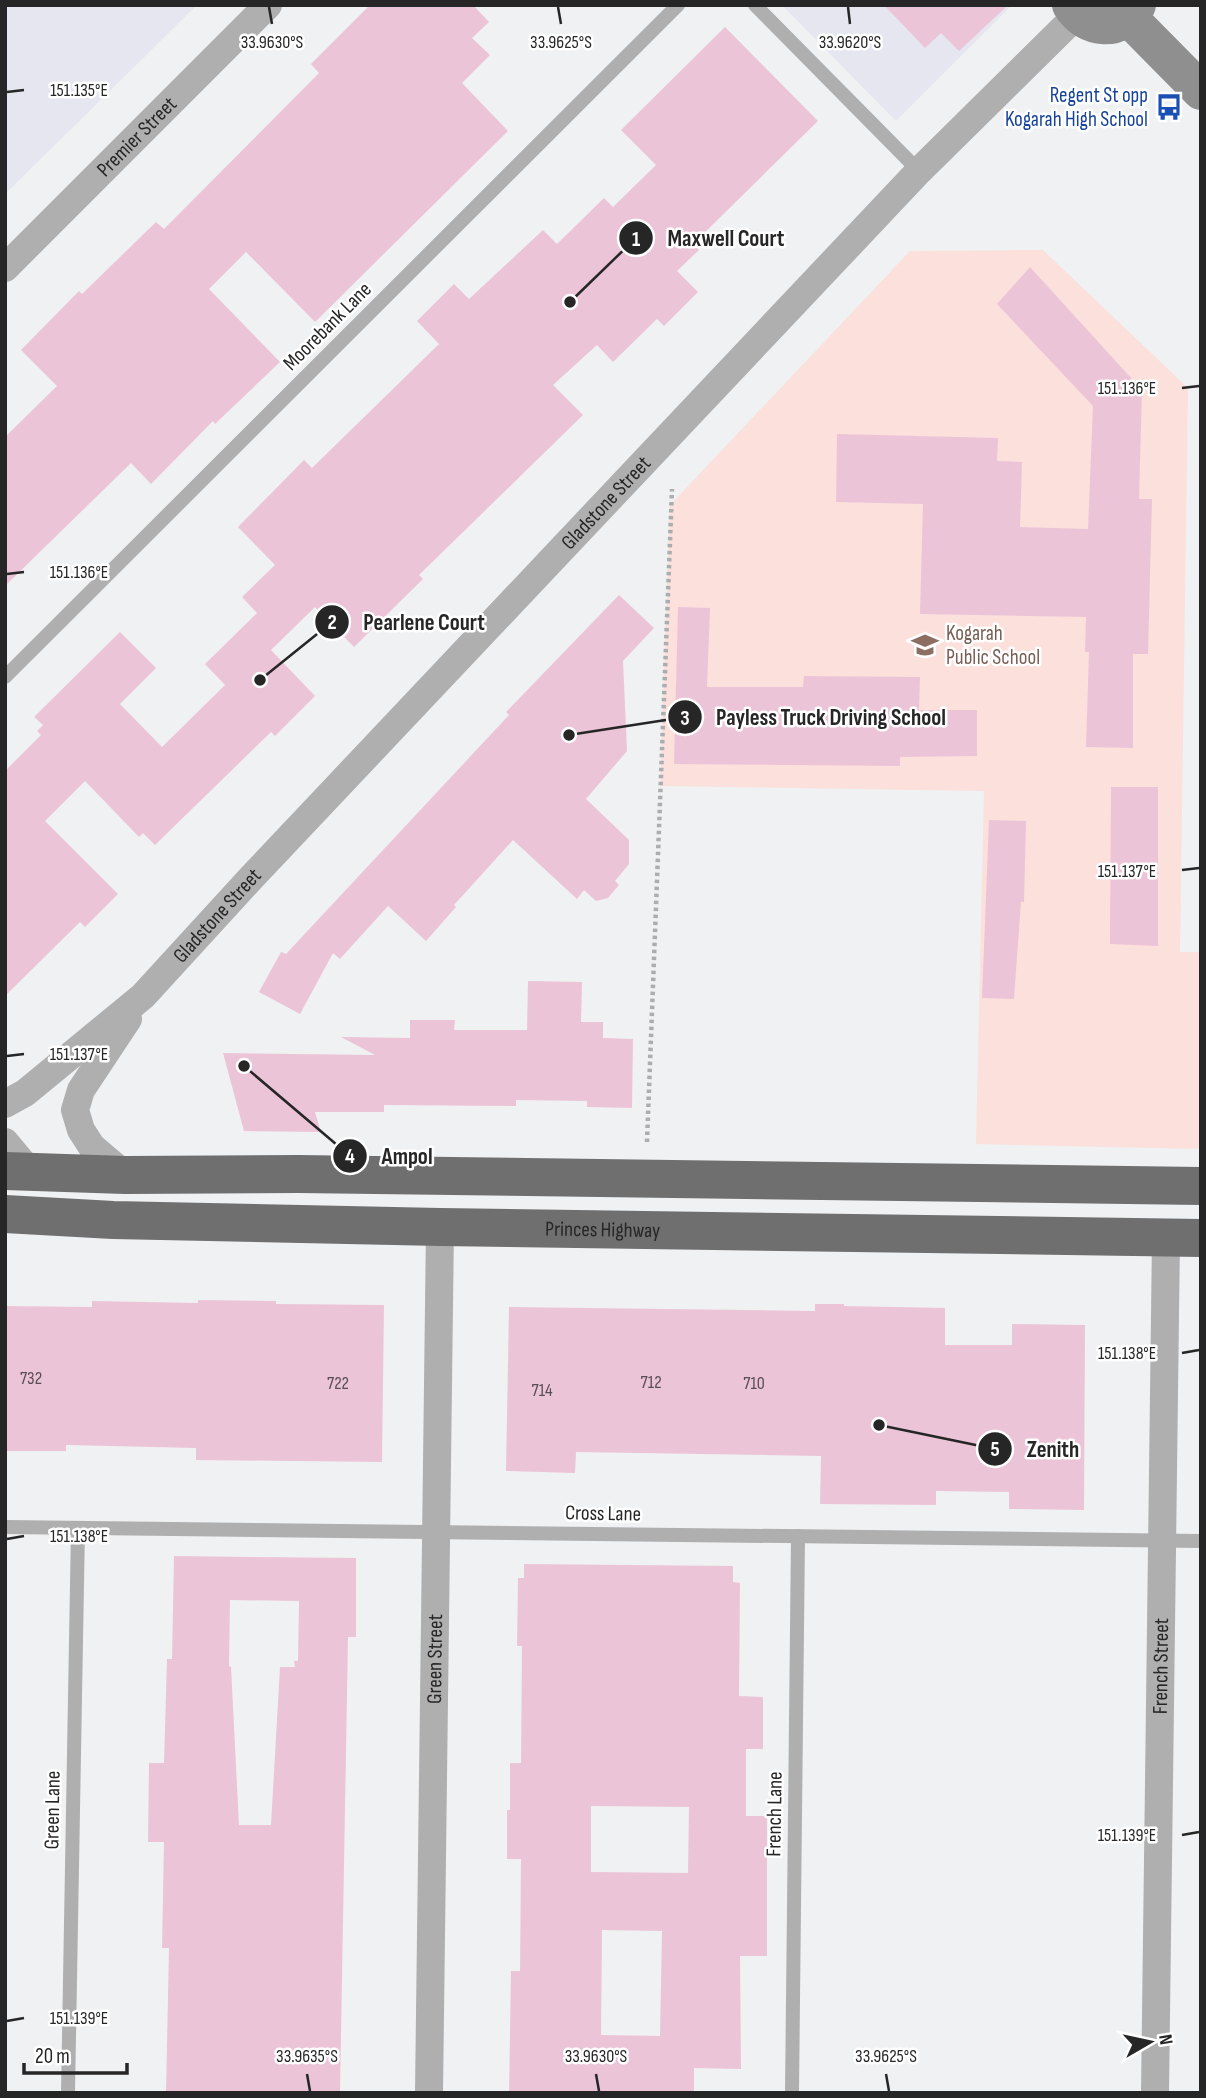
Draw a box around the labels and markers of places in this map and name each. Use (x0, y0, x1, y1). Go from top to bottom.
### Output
place label: Regent St opp Kogarah High School (1005, 83, 1148, 132)
bus stop icon: Regent St opp Kogarah High School (1154, 92, 1184, 122)
callout: Maxwell Court (619, 216, 799, 260)
callout: Pearlene Court (314, 600, 499, 644)
place label: Kogarah Public School (946, 621, 1040, 670)
school or university icon: Kogarah Public School (910, 630, 940, 660)
callout: Payless Truck Driving School (667, 695, 960, 739)
callout: Ampol (332, 1134, 446, 1178)
callout: Zenith (978, 1427, 1093, 1471)

